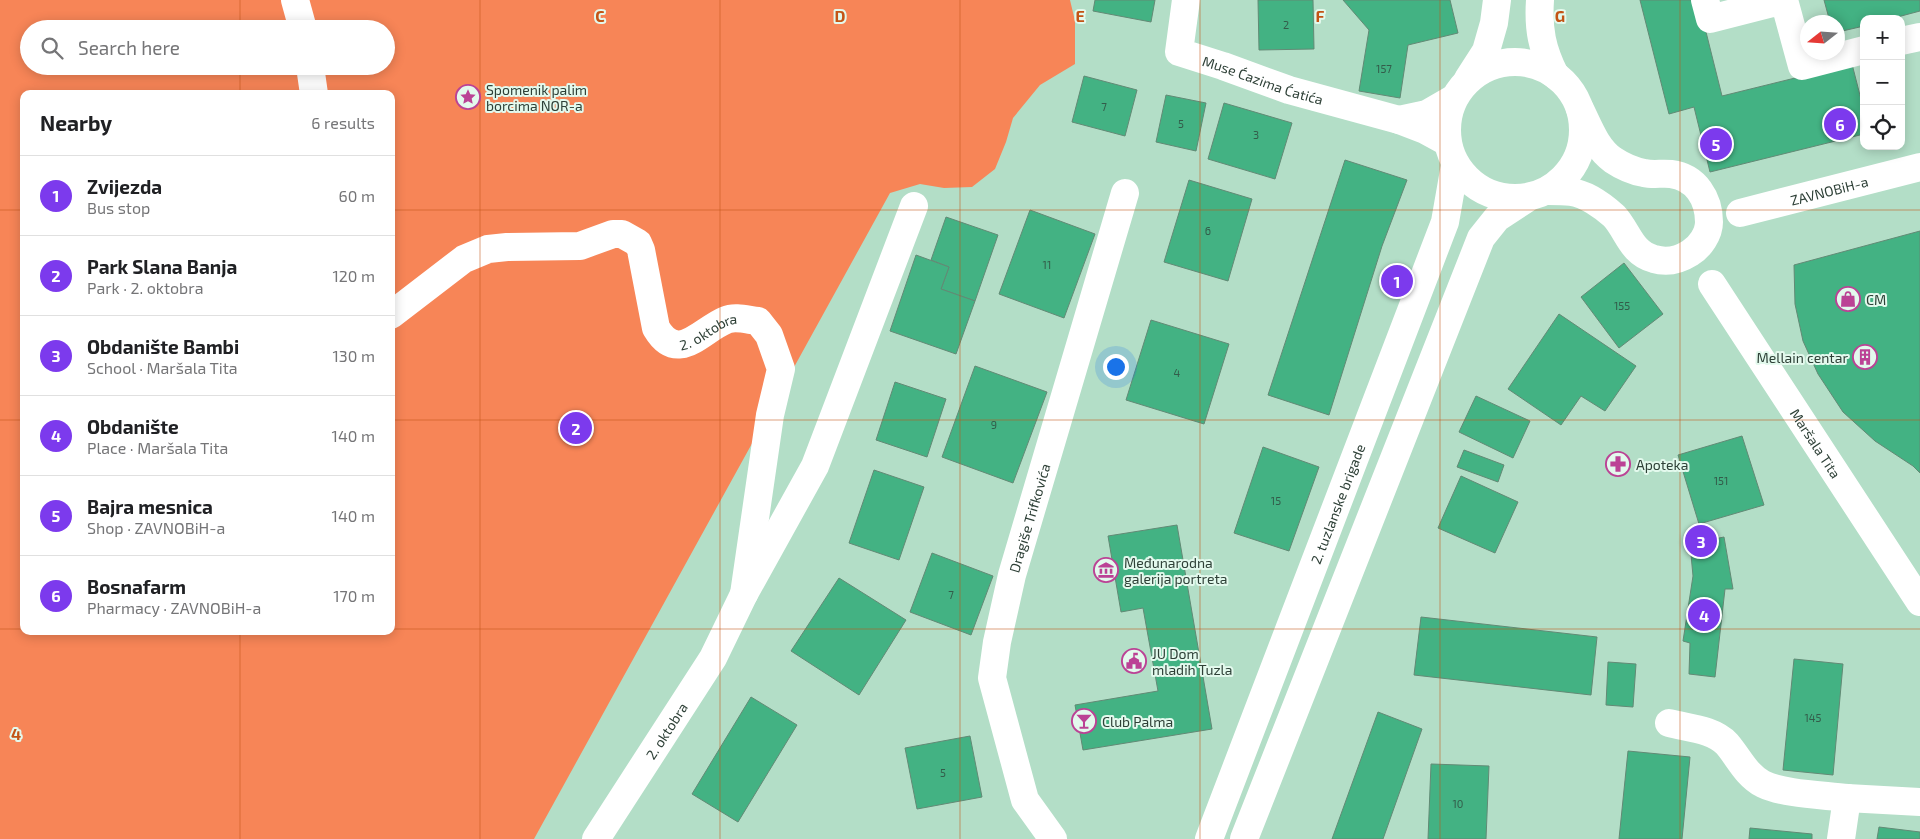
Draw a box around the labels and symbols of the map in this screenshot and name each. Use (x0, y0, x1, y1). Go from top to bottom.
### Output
text: C (595, 6, 605, 25)
text: D (835, 6, 846, 25)
text: E (1075, 6, 1085, 25)
text: F (1316, 6, 1325, 25)
text: G (1555, 6, 1565, 25)
north arrow (1800, 15, 1845, 60)
house number: 2 (1283, 18, 1289, 31)
street label: Muse Ćazima Ćatića (1201, 52, 1325, 108)
house number: 157 (1376, 62, 1392, 75)
place label: Spomenik palim borcima NOR-a (486, 81, 587, 114)
place icon: Spomenik palim borcima NOR-a (455, 84, 481, 110)
house number: 7 (1101, 100, 1107, 113)
pin: 6 (1824, 105, 1856, 143)
house number: 5 (1178, 117, 1184, 130)
pin: 5 (1700, 125, 1732, 163)
house number: 3 (1253, 128, 1259, 141)
street label: ZAVNOBiH-a (1789, 172, 1870, 208)
house number: 6 (1205, 224, 1211, 237)
house number: 11 (1043, 258, 1051, 271)
pin: 1 (1381, 262, 1413, 300)
shop icon: CM (1835, 286, 1861, 312)
place label: CM (1866, 291, 1886, 308)
house number: 155 (1614, 299, 1630, 312)
street label: 2. oktobra (678, 310, 737, 353)
building icon: Mellain centar (1852, 344, 1878, 370)
place label: Mellain centar (1756, 349, 1848, 366)
your location (1103, 354, 1129, 380)
house number: 4 (1174, 366, 1181, 379)
street label: Maršala Tita (1787, 405, 1845, 481)
pin: 2 (560, 409, 592, 447)
house number: 9 (991, 418, 997, 431)
street label: 2. tuzlanske brigade (1307, 441, 1368, 566)
pharmacy icon: Apoteka (1605, 451, 1631, 477)
place label: Apoteka (1636, 456, 1688, 473)
street label: Dragiše Trifkovića (1005, 461, 1053, 574)
house number: 151 (1714, 474, 1728, 487)
house number: 15 (1271, 494, 1281, 507)
pin: 3 (1685, 522, 1717, 560)
place label: Međunarodna galerija portreta (1124, 554, 1228, 587)
museum icon: Međunarodna galerija portreta (1093, 557, 1119, 583)
house number: 7 (948, 588, 954, 601)
pin: 4 (1688, 596, 1720, 634)
place label: JU Dom mladih Tuzla (1152, 645, 1232, 678)
public building icon: JU Dom mladih Tuzla (1121, 648, 1147, 674)
street label: 2. oktobra (642, 699, 691, 762)
bar icon: Club Palma (1071, 708, 1097, 734)
house number: 145 (1804, 711, 1822, 724)
place label: Club Palma (1102, 713, 1173, 730)
text: 4 (11, 724, 21, 743)
house number: 5 (940, 766, 946, 779)
house number: 10 (1452, 797, 1464, 810)

